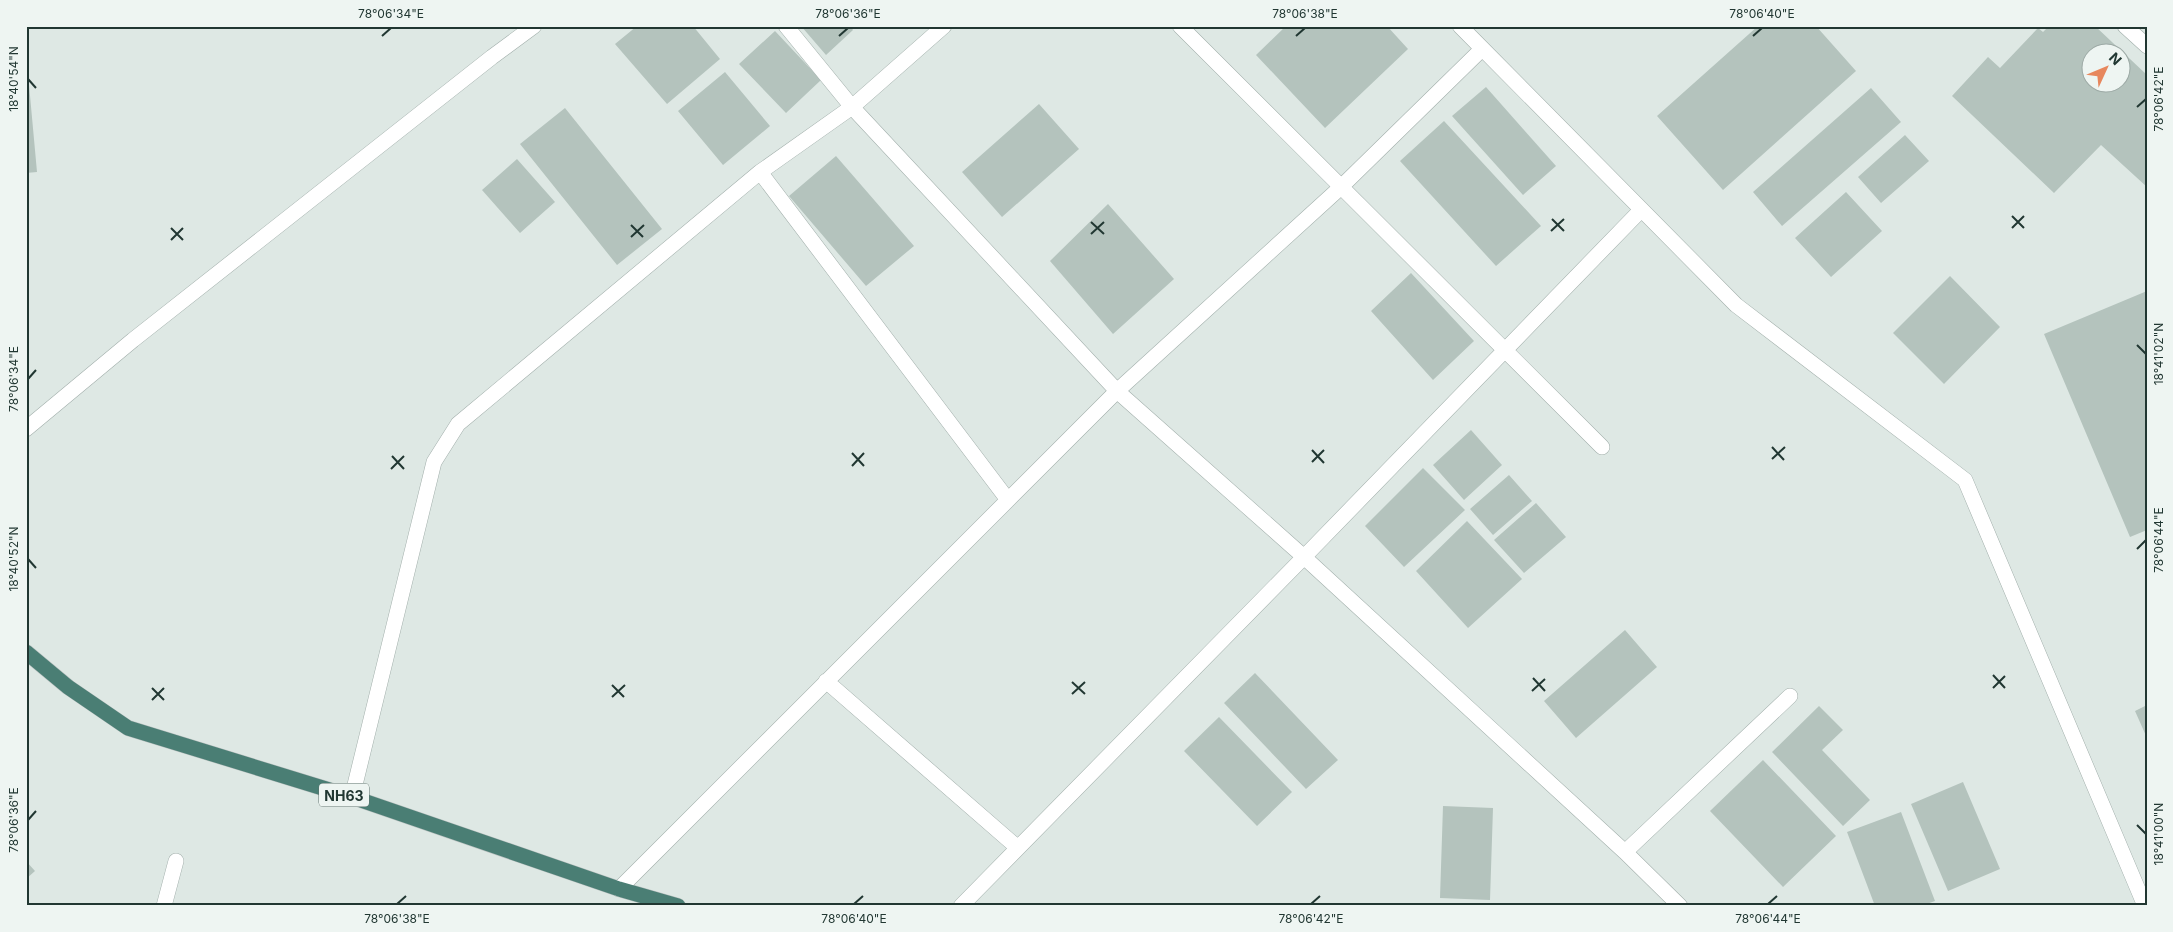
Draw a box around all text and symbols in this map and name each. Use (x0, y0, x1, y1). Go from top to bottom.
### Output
text: 78°06'34"E (358, 6, 424, 21)
text: 78°06'36"E (815, 6, 881, 21)
text: 78°06'38"E (1272, 6, 1338, 21)
text: 78°06'40"E (1729, 6, 1795, 21)
north arrow (2080, 42, 2130, 92)
text: 18°40'54"N (6, 46, 21, 112)
text: N (2106, 49, 2126, 68)
text: 78°06'42"E (2151, 66, 2166, 132)
text: 18°41'02"N (2151, 323, 2166, 385)
text: 78°06'34"E (6, 346, 21, 412)
text: 78°06'44"E (2151, 507, 2166, 573)
text: 18°40'52"N (6, 526, 21, 592)
road number: NH63 (319, 784, 369, 806)
text: 78°06'36"E (6, 787, 21, 853)
text: 18°41'00"N (2151, 803, 2166, 865)
text: 78°06'38"E (364, 911, 430, 926)
text: 78°06'40"E (821, 911, 887, 926)
text: 78°06'42"E (1278, 911, 1344, 926)
text: 78°06'44"E (1735, 911, 1801, 926)

